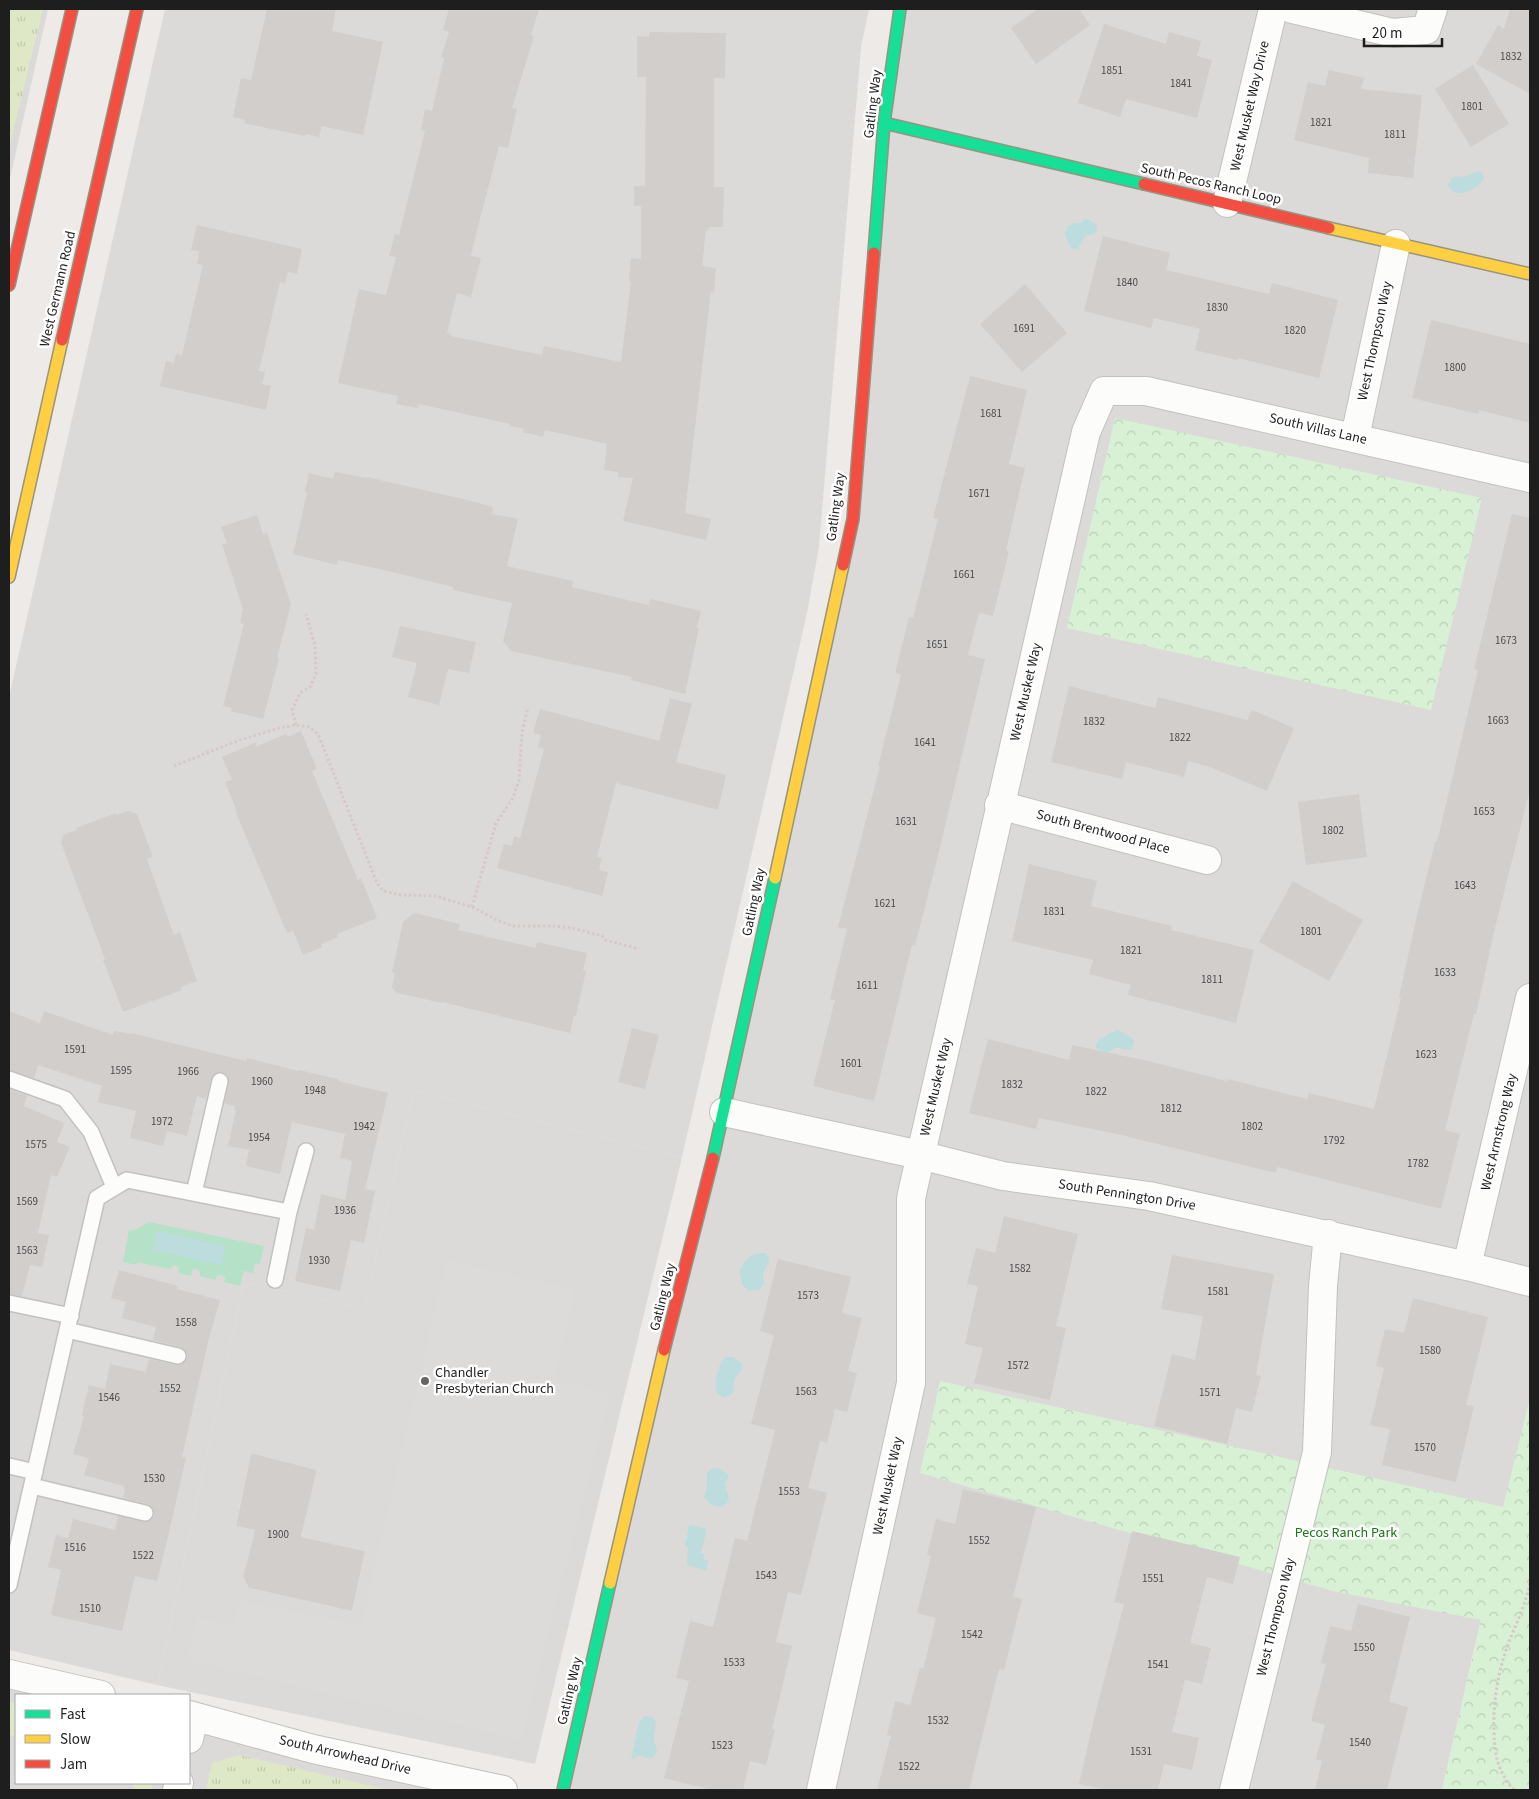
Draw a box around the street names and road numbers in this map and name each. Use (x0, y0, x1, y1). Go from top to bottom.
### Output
street label: West Musket Way Drive (1225, 39, 1275, 173)
street label: Gatling Way (859, 68, 887, 140)
street label: South Pecos Ranch Loop (1139, 158, 1283, 210)
street label: West Germann Road (35, 229, 81, 349)
street label: West Thompson Way (1353, 279, 1397, 402)
street label: South Villas Lane (1267, 408, 1369, 450)
street label: Gatling Way (821, 471, 851, 543)
street label: West Musket Way (1005, 641, 1047, 743)
street label: South Brentwood Place (1034, 805, 1172, 859)
street label: Gatling Way (737, 866, 771, 938)
street label: West Musket Way (915, 1036, 957, 1138)
street label: West Armstrong Way (1476, 1071, 1522, 1193)
street label: South Pennington Drive (1057, 1174, 1197, 1216)
street label: Gatling Way (645, 1261, 681, 1333)
street label: West Musket Way (868, 1435, 908, 1537)
street label: West Thompson Way (1252, 1555, 1300, 1678)
street label: Gatling Way (552, 1655, 588, 1727)
street label: South Arrowhead Drive (277, 1730, 413, 1780)

